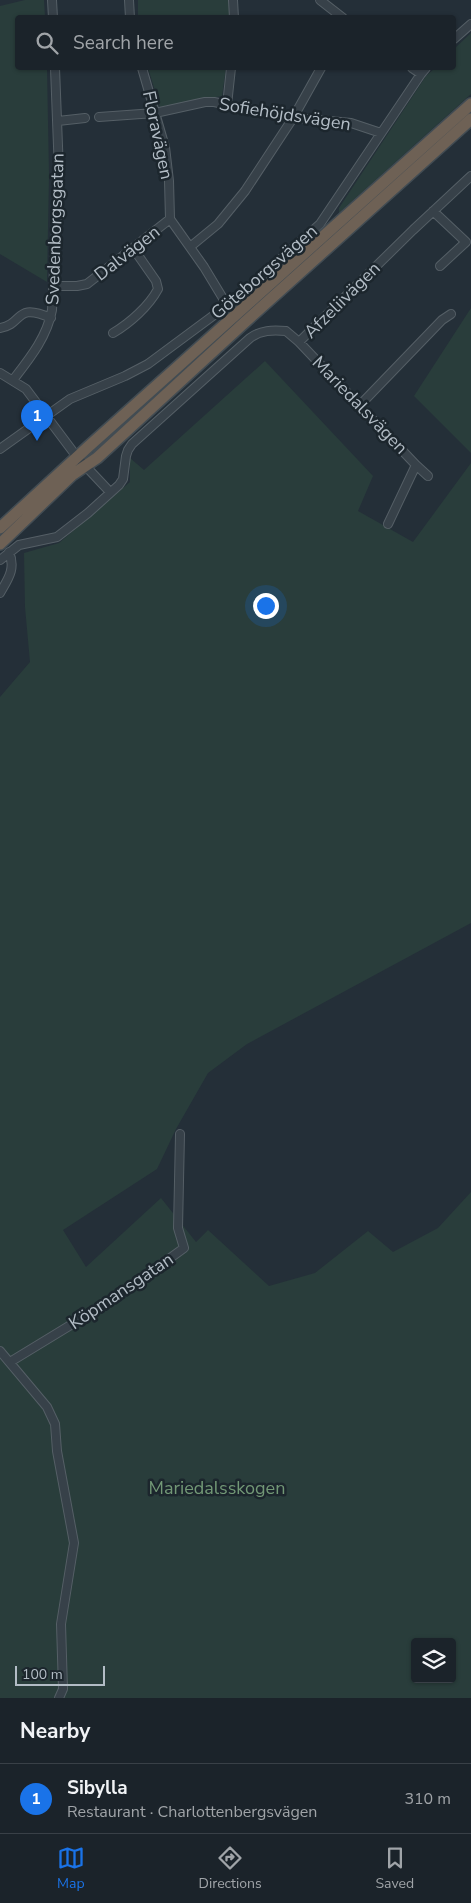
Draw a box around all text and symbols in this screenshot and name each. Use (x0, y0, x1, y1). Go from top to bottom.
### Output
search box (15, 15, 456, 70)
icon: search (33, 29, 61, 57)
text: Search here (73, 30, 174, 56)
street label: Floravägen (137, 89, 179, 181)
street label: Sofiehöjdsvägen (217, 92, 353, 136)
street label: Svedenborgsgatan (40, 153, 70, 305)
street label: Göteborgsvägen (206, 219, 322, 325)
street label: Dalvägen (89, 220, 165, 286)
street label: Afzeliivägen (298, 256, 386, 344)
street label: Mariedalsvägen (307, 351, 413, 459)
pin: 1 (21, 400, 53, 441)
your location (253, 593, 279, 619)
street label: Köpmansgatan (64, 1247, 178, 1335)
park label: Mariedalsskogen (149, 1476, 285, 1500)
map controls (411, 1638, 456, 1683)
button: layers (411, 1638, 456, 1683)
scale bar (15, 1663, 105, 1686)
text: 100 m (22, 1665, 63, 1684)
text: Nearby (20, 1717, 90, 1745)
text: Sibylla (67, 1775, 128, 1801)
text: 1 (31, 1788, 41, 1810)
text: 310 m (404, 1788, 451, 1810)
text: Restaurant · Charlottenbergsvägen (67, 1801, 317, 1823)
tab: Map (57, 1844, 85, 1893)
tab: Directions (199, 1844, 262, 1893)
tab: Saved (375, 1844, 414, 1893)

